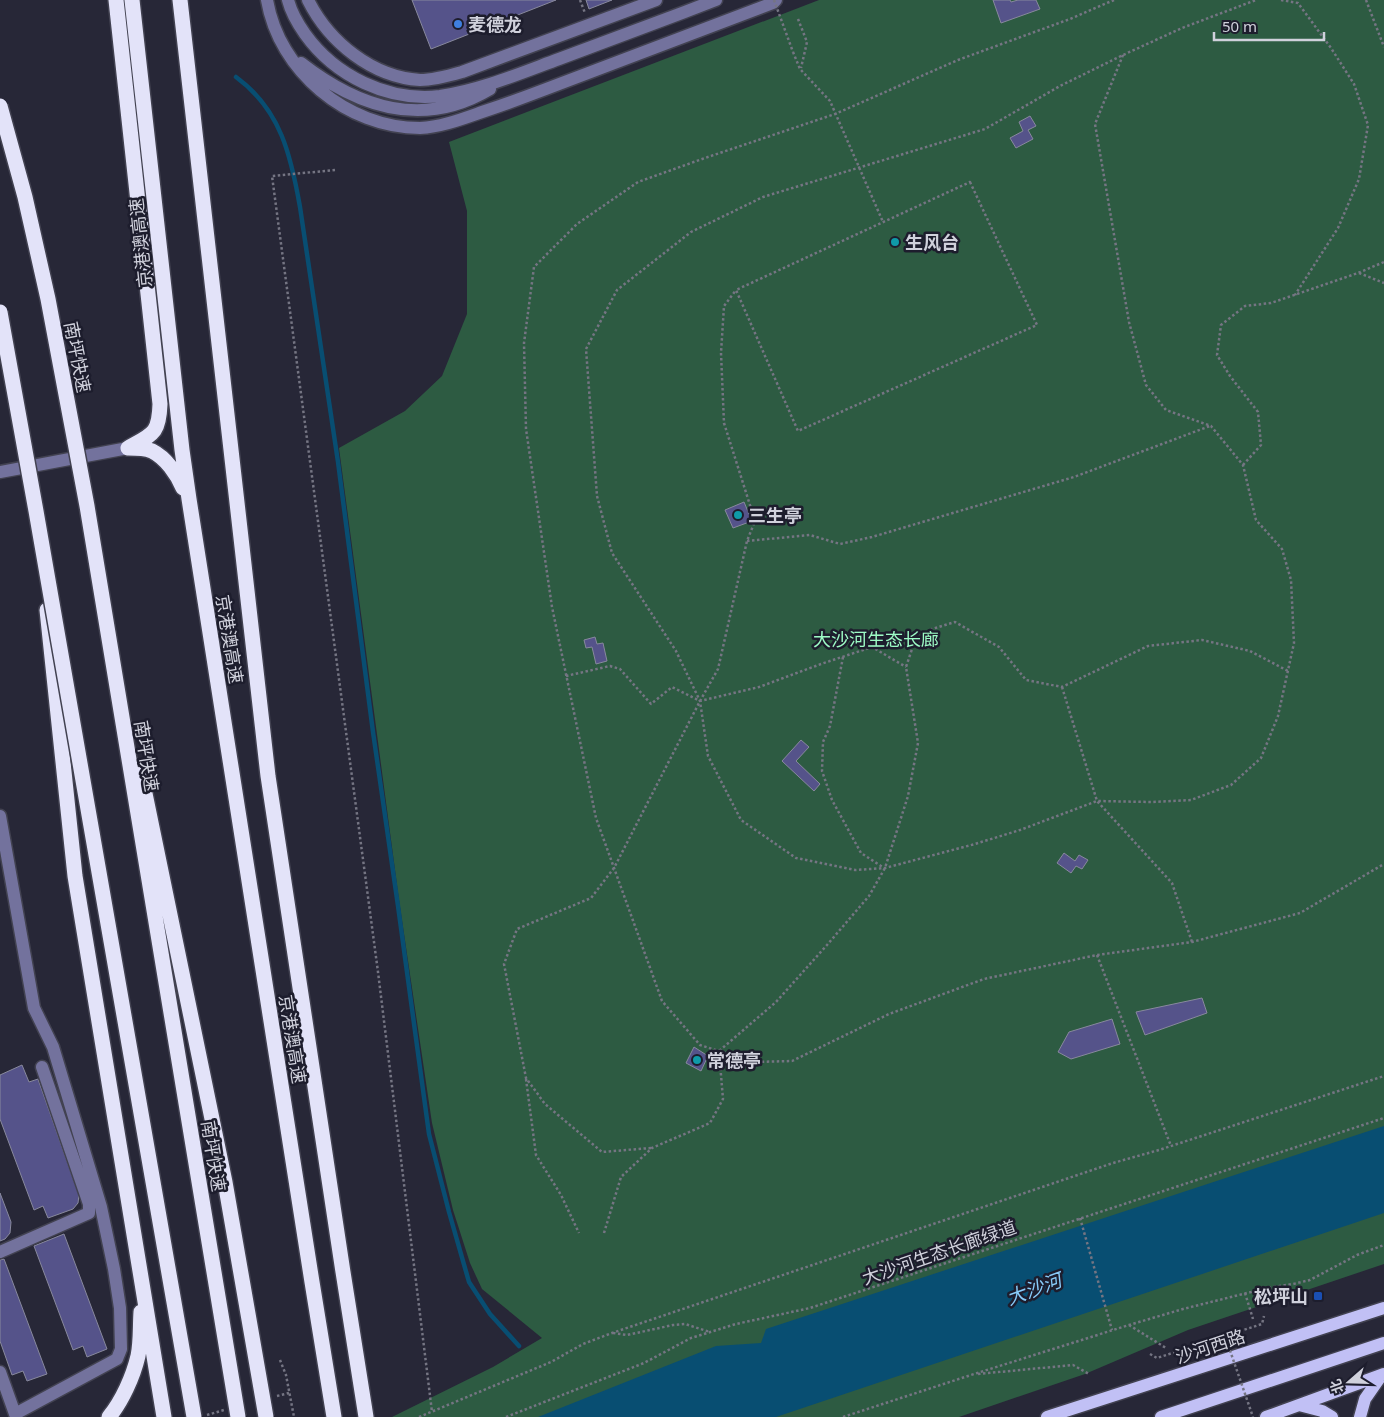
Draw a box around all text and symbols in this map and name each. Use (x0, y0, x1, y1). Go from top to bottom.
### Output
scale bar (1214, 10, 1324, 42)
place label: 麦德龙 (468, 12, 522, 36)
text: 50 m (1222, 16, 1257, 36)
marker: 麦德龙 (452, 18, 464, 30)
street label: 京港澳高速 (123, 197, 157, 289)
place label: 生风台 (905, 230, 959, 254)
marker: 生风台 (889, 236, 901, 248)
street label: 南坪快速 (59, 319, 97, 395)
place label: 三生亭 (748, 503, 802, 527)
marker: 三生亭 (732, 509, 744, 521)
street label: 京港澳高速 (211, 593, 249, 685)
park label: 大沙河生态长廊 (813, 627, 939, 651)
street label: 南坪快速 (130, 719, 164, 793)
street label: 京港澳高速 (274, 993, 312, 1085)
place label: 常德亭 (707, 1048, 761, 1072)
marker: 常德亭 (691, 1054, 703, 1066)
street label: 南坪快速 (197, 1119, 231, 1193)
street label: 大沙河生态长廊绿道 (859, 1214, 1019, 1290)
water label: 大沙河 (1003, 1266, 1069, 1311)
place label: 松坪山 (1254, 1284, 1308, 1308)
marker: 松坪山 (1312, 1290, 1324, 1302)
street label: 沙河西路 (1172, 1323, 1248, 1369)
north arrow (1324, 1357, 1374, 1407)
text: 北 (1325, 1377, 1348, 1396)

